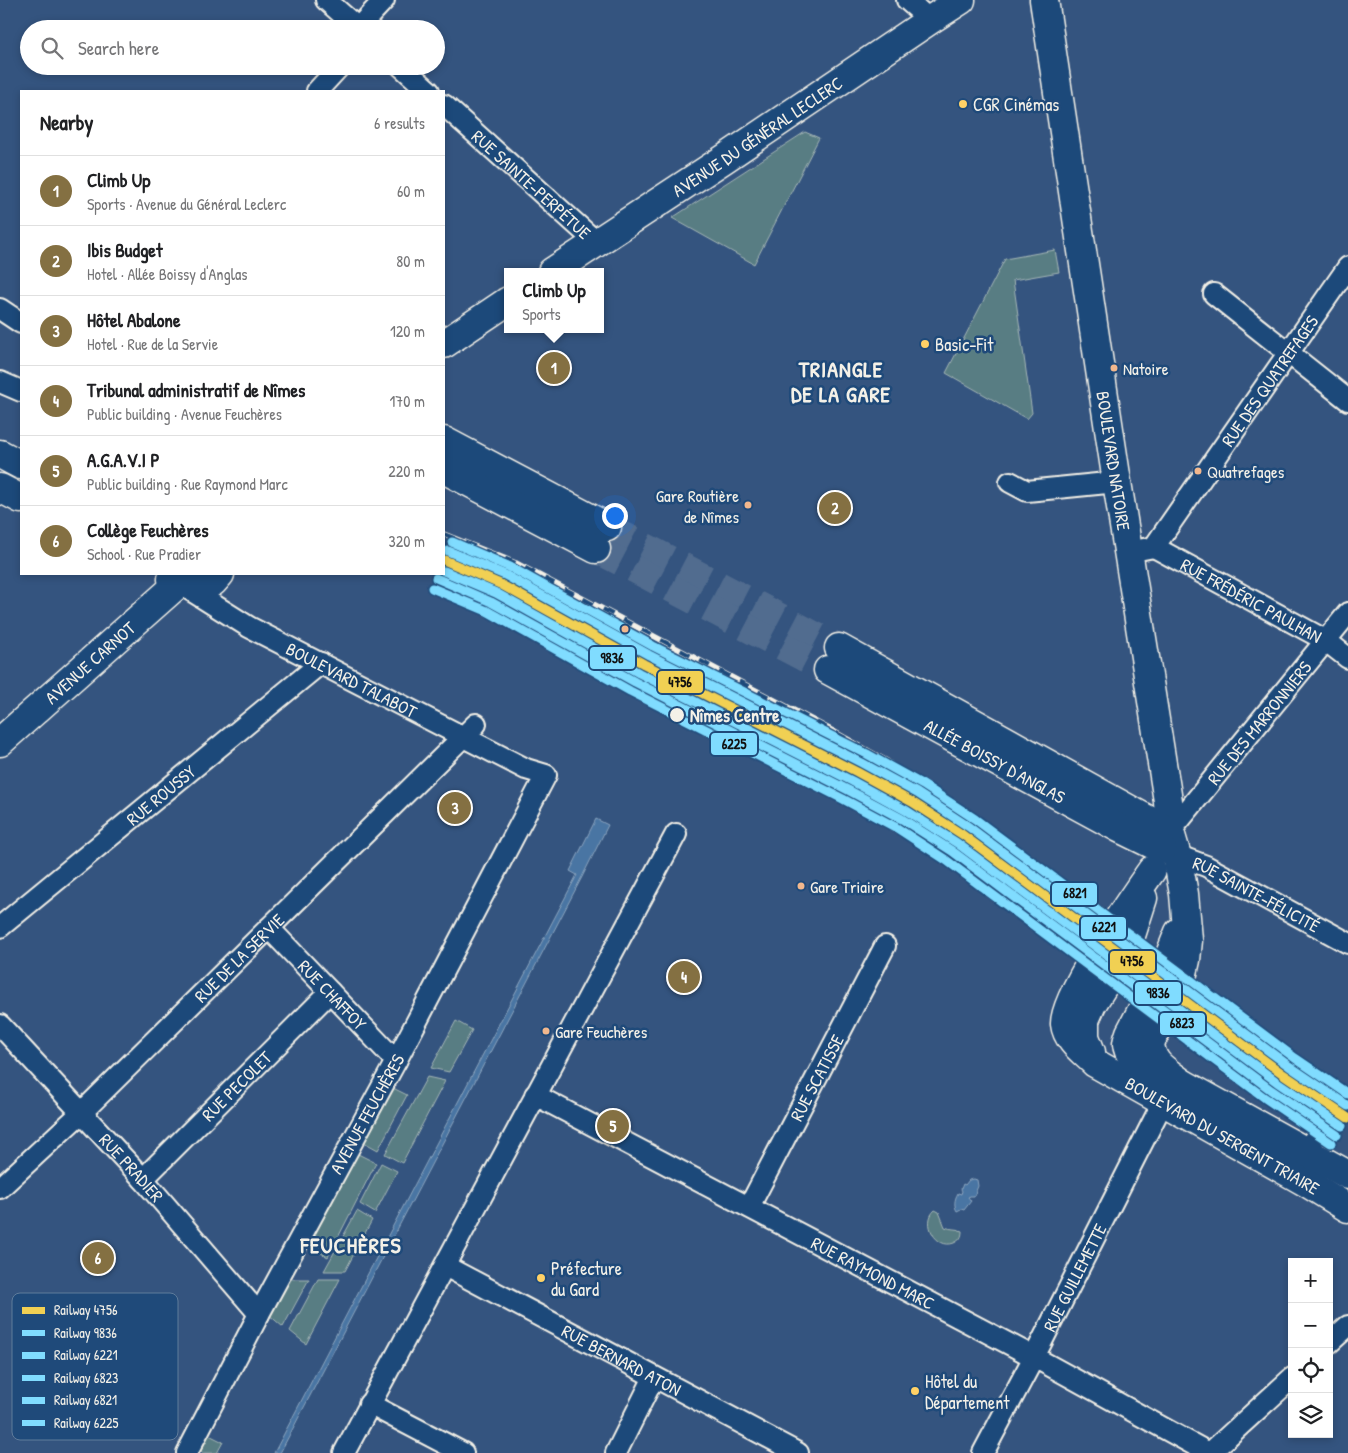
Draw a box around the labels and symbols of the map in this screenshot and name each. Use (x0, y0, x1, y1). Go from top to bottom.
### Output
street label: AVENUE DU GÉNÉRAL LECLERC (667, 70, 847, 202)
place label: CGR Cinémas (973, 92, 1059, 117)
marker: CGR Cinémas (957, 98, 969, 110)
street label: RUE SAINTE-PERPÉTUE (467, 124, 597, 244)
street label: RUE DES QUATREFAGES (1215, 310, 1324, 451)
place label: Basic-Fit (935, 332, 994, 357)
marker: Basic-Fit (919, 338, 931, 350)
pin: 1 (538, 349, 570, 387)
district label: TRIANGLE DE LA GARE (791, 354, 891, 409)
place label: Natoire (1123, 357, 1169, 380)
marker: Natoire (1109, 363, 1119, 373)
street label: BOULEVARD NATOIRE (1091, 389, 1137, 532)
place label: Quatrefages (1207, 460, 1285, 483)
marker: Quatrefages (1193, 466, 1203, 476)
place label: Gare Routière de Nîmes (656, 484, 739, 528)
pin: 2 (819, 489, 851, 527)
marker: Gare Routière de Nîmes (743, 500, 753, 510)
your location (602, 503, 628, 529)
street label: RUE FRÉDÉRIC PAULHAN (1177, 552, 1326, 649)
street label: AVENUE CARNOT (39, 615, 141, 709)
unlabelled marker (620, 624, 630, 634)
street label: BOULEVARD TALABOT (282, 636, 422, 724)
line badge: 9836 (589, 646, 636, 670)
text: 9836 (600, 648, 624, 667)
street label: RUE DES MARRONNIERS (1201, 655, 1317, 790)
line badge: 4756 (657, 670, 704, 694)
text: 4756 (668, 672, 692, 691)
place label: Nîmes Centre (690, 703, 780, 728)
marker: Nîmes Centre (668, 706, 686, 724)
street label: ALLÉE BOISSY D'ANGLAS (920, 712, 1070, 809)
line badge: 6225 (710, 732, 758, 756)
text: 6225 (722, 734, 746, 753)
street label: RUE ROUSSY (121, 759, 201, 831)
pin: 3 (439, 789, 471, 827)
street label: RUE SAINTE-FÉLICITÉ (1190, 850, 1324, 938)
place label: Gare Triaire (810, 875, 884, 898)
marker: Gare Triaire (796, 881, 806, 891)
line badge: 6821 (1051, 882, 1098, 906)
text: 6821 (1063, 883, 1087, 902)
street label: RUE DE LA SERVIE (188, 907, 289, 1008)
line badge: 6221 (1080, 916, 1127, 940)
text: 6221 (1092, 917, 1116, 936)
line badge: 4756 (1109, 950, 1156, 974)
text: 4756 (1120, 951, 1144, 970)
street label: RUE CHAFFOY (293, 954, 372, 1035)
pin: 4 (668, 958, 700, 996)
line badge: 9836 (1134, 981, 1182, 1005)
text: 9836 (1146, 983, 1170, 1002)
line badge: 6823 (1159, 1012, 1206, 1036)
text: 6823 (1170, 1013, 1195, 1032)
place label: Gare Feuchères (555, 1020, 648, 1043)
marker: Gare Feuchères (541, 1026, 551, 1036)
street label: RUE SCATISSE (784, 1030, 849, 1125)
street label: RUE PECOLET (196, 1045, 277, 1126)
street label: AVENUE FEUCHÈRES (324, 1049, 410, 1179)
street label: BOULEVARD DU SERGENT TRIAIRE (1121, 1070, 1324, 1200)
pin: 5 (597, 1107, 629, 1145)
street label: RUE PRADIER (94, 1128, 170, 1207)
street label: RUE GUILLEMETTE (1037, 1219, 1112, 1336)
district label: FEUCHÈRES (300, 1230, 401, 1260)
street label: RUE RAYMOND MARC (807, 1230, 939, 1315)
pin: 6 (82, 1239, 114, 1277)
place label: Préfecture du Gard (551, 1256, 622, 1302)
marker: Préfecture du Gard (535, 1272, 547, 1284)
legend (12, 1293, 178, 1440)
text: Railway 4756 (54, 1300, 118, 1320)
street label: RUE BERNARD ATON (558, 1318, 686, 1401)
text: Railway 9836 (54, 1323, 117, 1343)
text: Railway 6221 (54, 1345, 118, 1365)
text: Railway 6823 (54, 1368, 118, 1388)
place label: Hôtel du Département (925, 1369, 1010, 1415)
marker: Hôtel du Département (909, 1385, 921, 1397)
text: Railway 6821 (54, 1390, 117, 1410)
text: Railway 6225 (54, 1413, 119, 1433)

